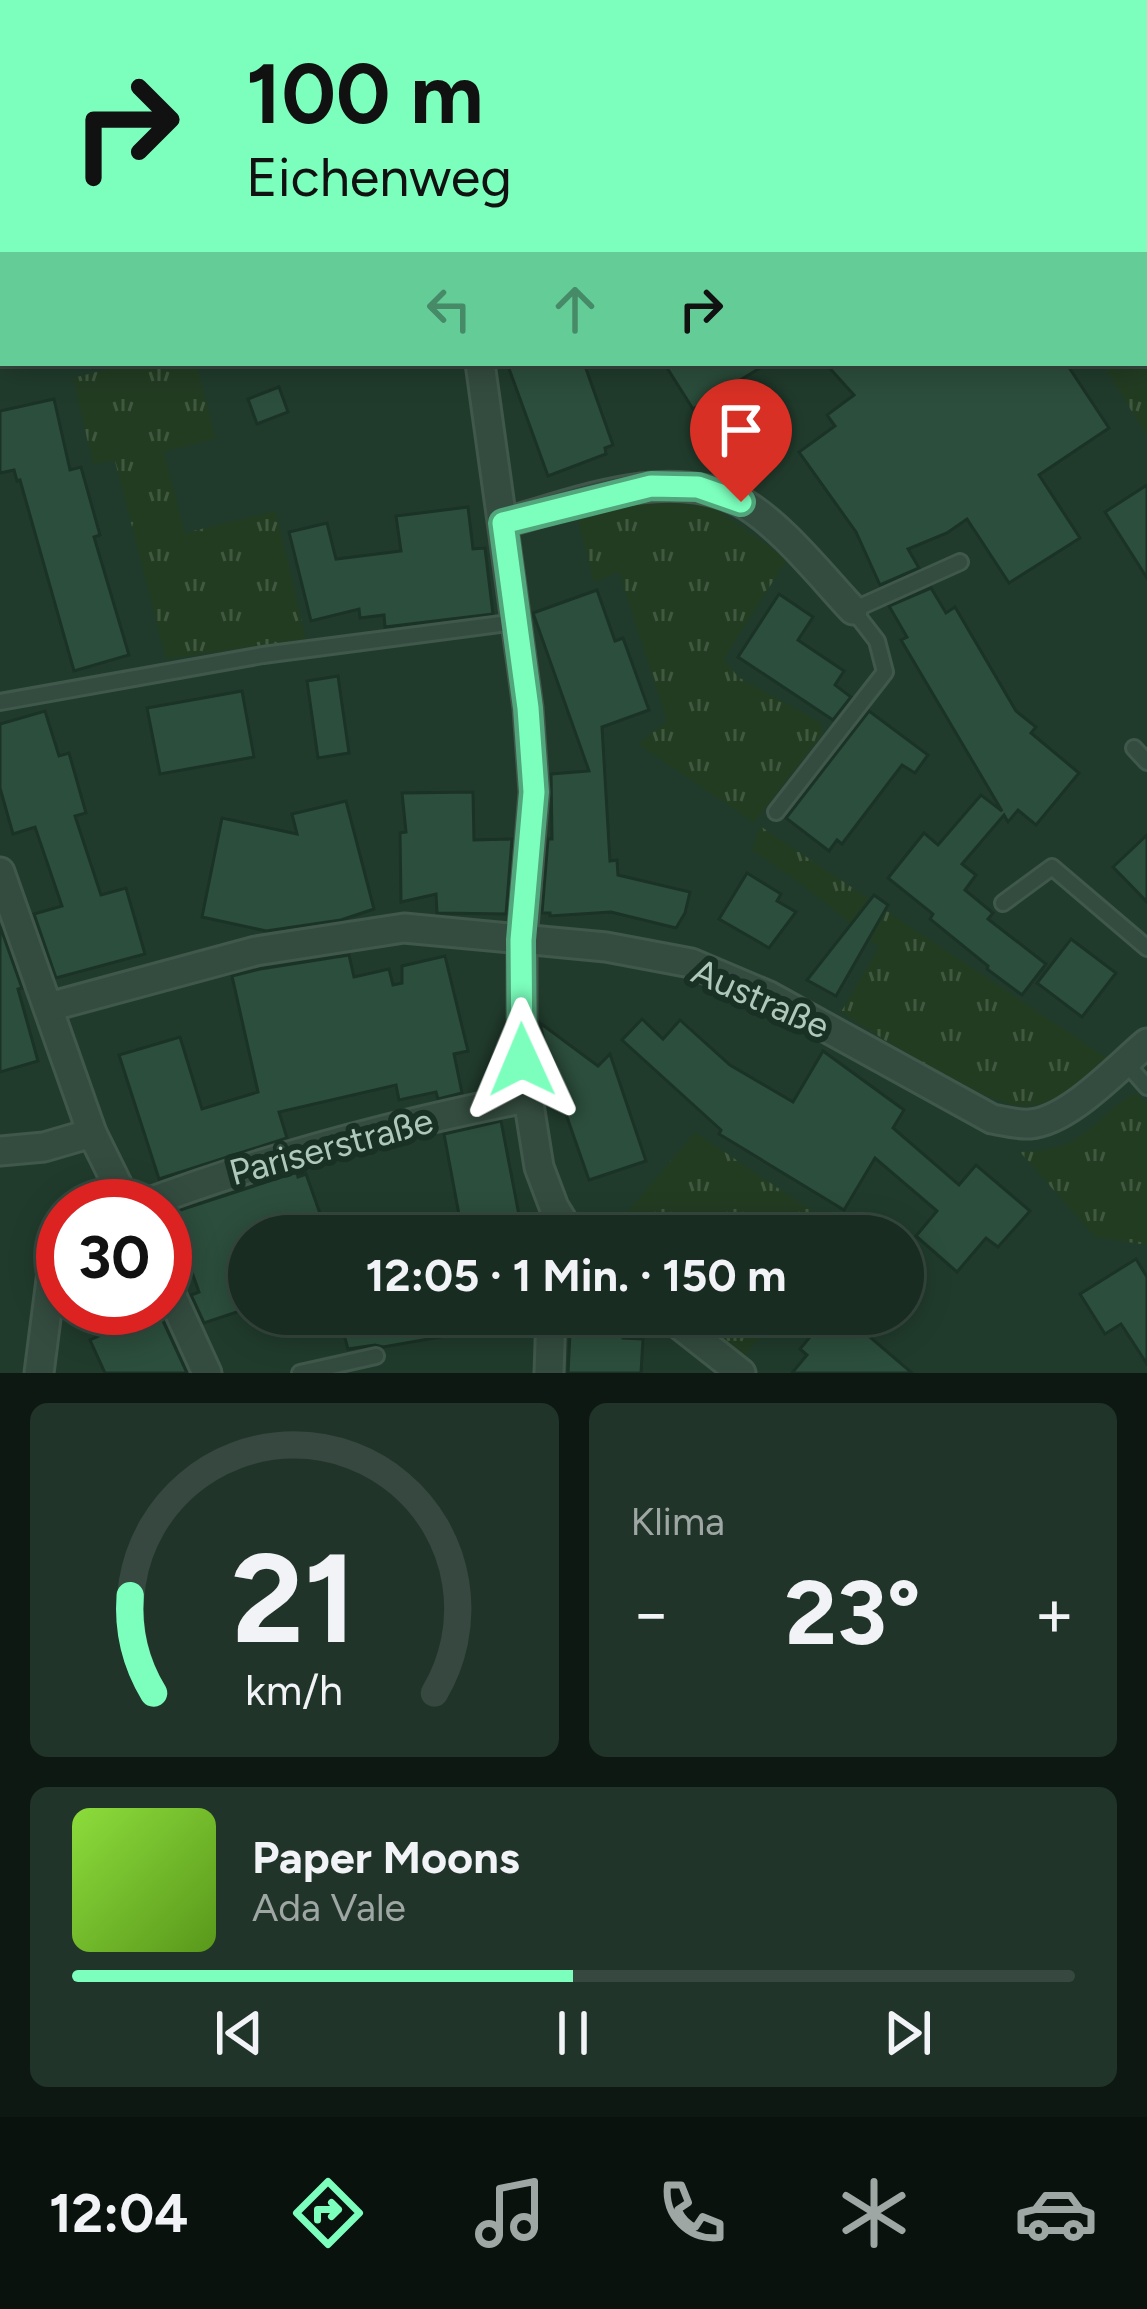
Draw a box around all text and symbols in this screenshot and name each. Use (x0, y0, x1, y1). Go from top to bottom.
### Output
text: 100 m (246, 43, 484, 144)
icon: right (48, 48, 204, 204)
text: Eichenweg (246, 145, 512, 210)
icon: left (416, 276, 482, 342)
icon: ahead (542, 276, 608, 342)
icon: right (668, 276, 734, 342)
pin (690, 379, 792, 502)
icon: arrive (708, 397, 774, 463)
street label: Austraße (686, 949, 836, 1048)
position arrow (459, 997, 585, 1123)
street label: Pariserstraße (225, 1099, 438, 1194)
speed limit sign: 30 (36, 1179, 192, 1335)
text: 12:05 · 1 Min. · 150 m (365, 1248, 787, 1302)
text: Klima (631, 1498, 725, 1545)
text: 21 (232, 1523, 357, 1673)
text: 23° (785, 1558, 921, 1667)
text: − (631, 1573, 672, 1653)
text: + (1034, 1573, 1075, 1653)
text: km/h (245, 1664, 343, 1716)
text: Paper Moons (252, 1830, 520, 1884)
text: Ada Vale (252, 1884, 406, 1931)
icon: previous (206, 2000, 272, 2066)
icon: pause (540, 2000, 606, 2066)
icon: next (875, 2000, 941, 2066)
icon: directions (286, 2171, 370, 2255)
icon: music (468, 2171, 552, 2255)
icon: phone (650, 2171, 734, 2255)
icon: climate (832, 2171, 916, 2255)
icon: car (1014, 2171, 1098, 2255)
text: 12:04 (49, 2181, 188, 2246)

